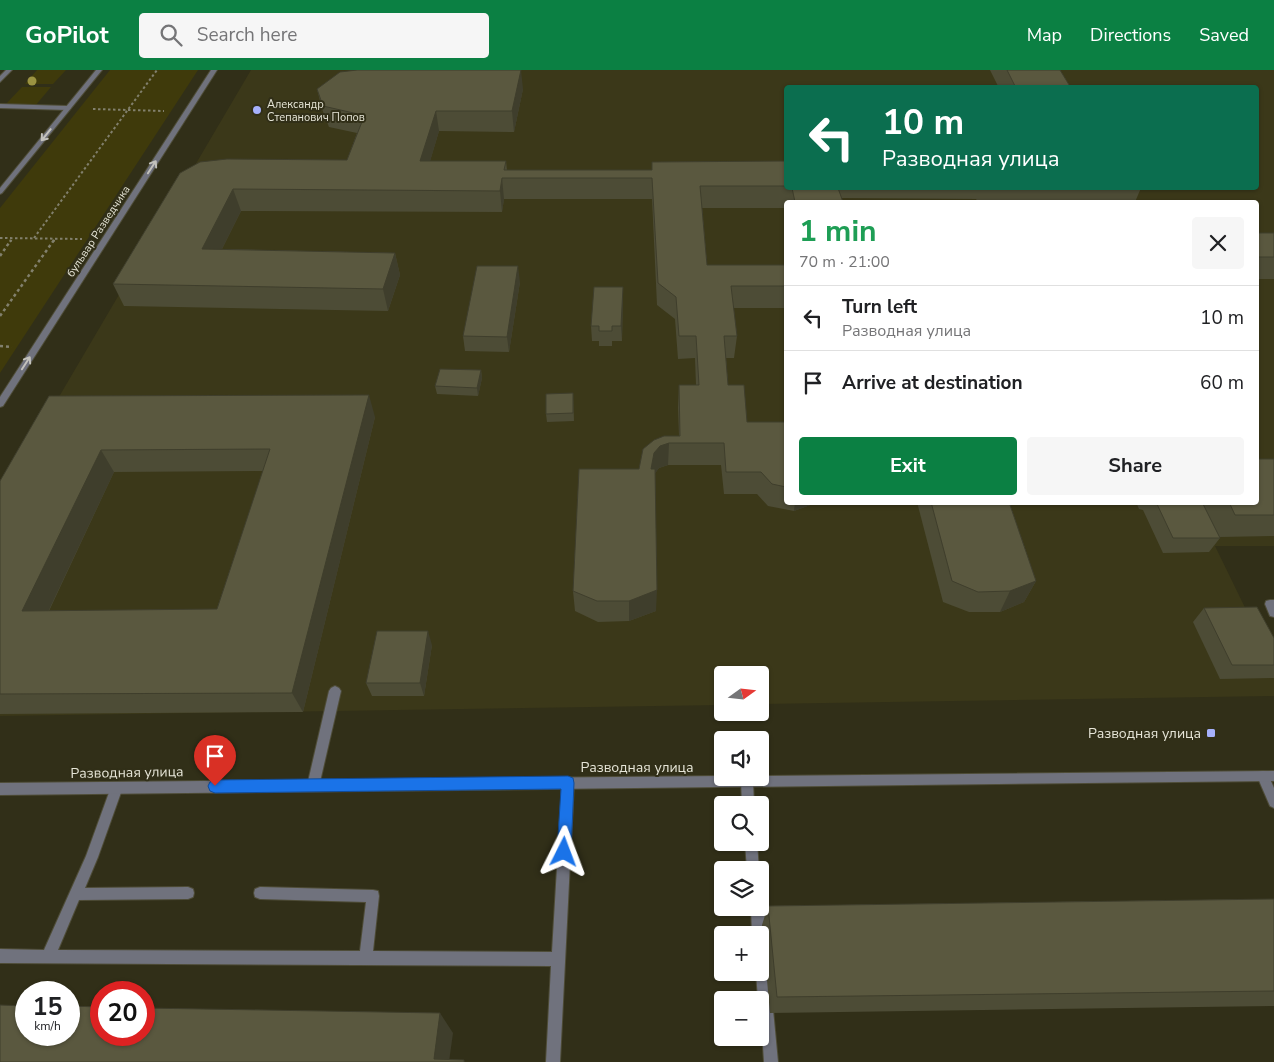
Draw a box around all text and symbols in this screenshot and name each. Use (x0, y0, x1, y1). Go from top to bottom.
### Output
search box (139, 13, 489, 58)
text: GoPilot (25, 19, 109, 51)
icon: search (157, 21, 185, 49)
text: Search here (197, 22, 297, 48)
text: Map (1027, 23, 1062, 47)
text: Directions (1090, 23, 1171, 47)
text: Saved (1199, 23, 1249, 47)
place label: Александр Степанович Попов (267, 97, 365, 125)
text: 10 m (882, 99, 964, 146)
marker: Александр Степанович Попов (251, 104, 263, 116)
icon: left (799, 105, 864, 170)
one-way arrow (41, 128, 52, 141)
text: Разводная улица (882, 144, 1060, 174)
one-way arrow (147, 161, 157, 175)
street label: бульвар Разведчика (63, 183, 134, 280)
text: 1 min (799, 211, 877, 252)
button: close (1192, 217, 1244, 269)
text: 70 m · 21:00 (799, 251, 890, 273)
text: Turn left (842, 294, 917, 320)
icon: left (799, 304, 827, 332)
text: 10 m (1200, 305, 1244, 331)
text: Разводная улица (842, 320, 971, 342)
one-way arrow (21, 356, 32, 370)
icon: arrive (799, 369, 827, 397)
text: Arrive at destination (842, 370, 1023, 396)
text: 60 m (1200, 370, 1244, 396)
button: Exit (799, 437, 1017, 495)
button: Share (1027, 437, 1244, 495)
north arrow (714, 666, 769, 721)
map controls (714, 666, 769, 1046)
place label: Разводная улица (1088, 724, 1201, 743)
marker: Разводная улица (1205, 727, 1217, 739)
button: sound (714, 731, 769, 786)
pin (194, 735, 236, 786)
icon: arrive (201, 742, 229, 770)
street label: Разводная улица (580, 758, 694, 777)
street label: Разводная улица (70, 762, 184, 783)
button: search (714, 796, 769, 851)
position arrow (537, 825, 589, 877)
button: layers (714, 861, 769, 916)
button: + (714, 926, 769, 981)
speed limit sign: 20 (90, 981, 155, 1046)
text: 15 (32, 990, 63, 1024)
button: − (714, 991, 769, 1046)
text: km/h (34, 1018, 61, 1034)

